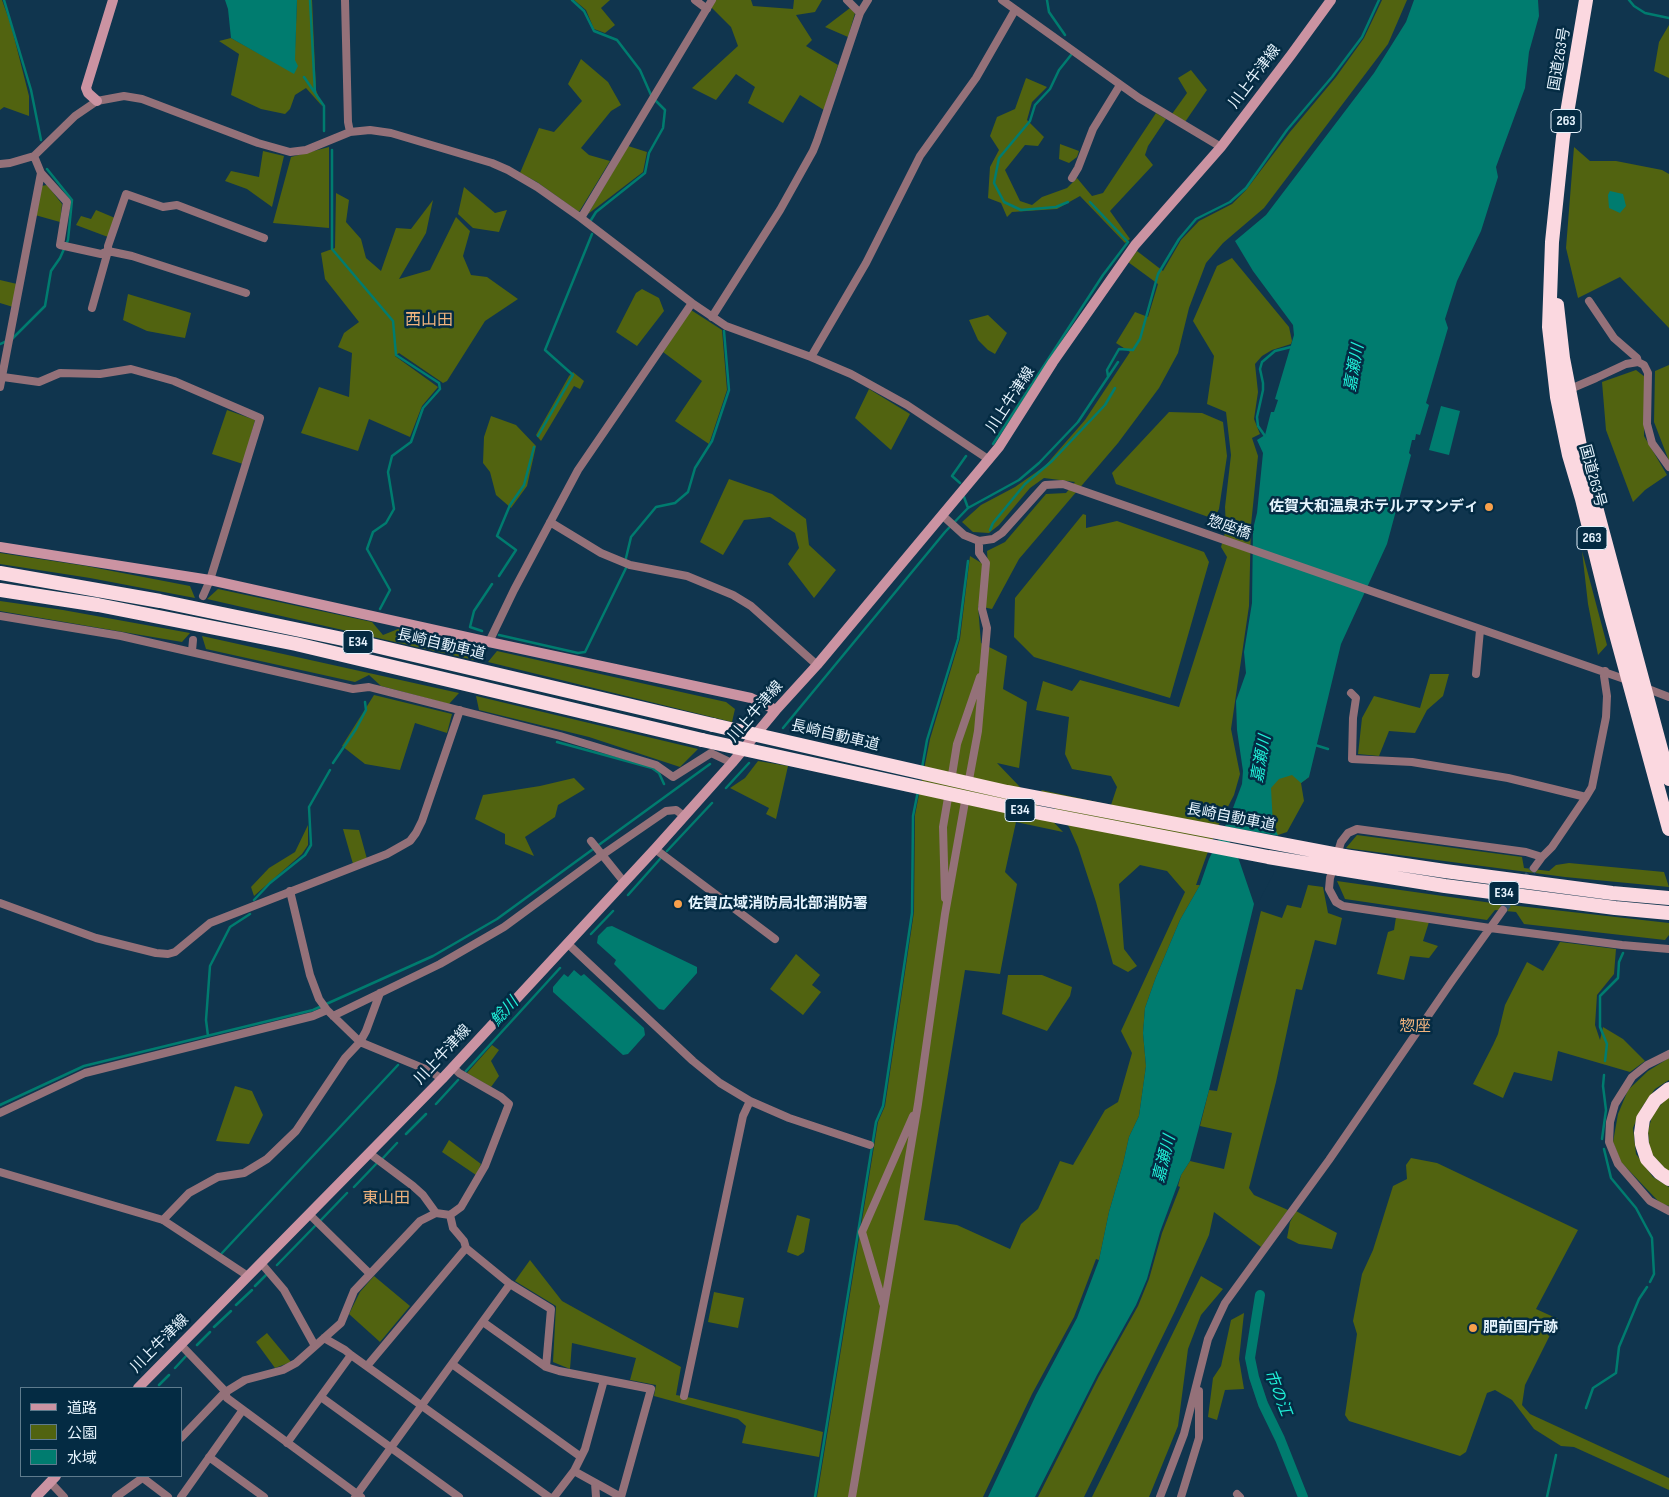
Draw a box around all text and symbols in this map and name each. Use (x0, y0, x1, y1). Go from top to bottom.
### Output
street label: 国道263号 (1546, 26, 1574, 92)
street label: 川上牛津線 (1225, 42, 1285, 112)
road number: 263 (1551, 110, 1581, 132)
district label: 西山田 (405, 311, 453, 331)
water label: 嘉瀬川 (1341, 343, 1369, 393)
street label: 川上牛津線 (983, 364, 1039, 436)
street label: 国道263号 (1575, 443, 1609, 509)
place label: 佐賀大和温泉ホテルアマンディ (1269, 498, 1479, 516)
marker: 佐賀大和温泉ホテルアマンディ (1483, 501, 1495, 513)
street label: 惣座橋 (1205, 512, 1253, 544)
road number: 263 (1577, 526, 1607, 550)
street label: 長崎自動車道 (395, 626, 487, 664)
road number: E34 (343, 630, 373, 654)
street label: 川上牛津線 (725, 678, 787, 746)
street label: 長崎自動車道 (789, 717, 881, 755)
water label: 嘉瀬川 (1248, 734, 1276, 784)
road number: E34 (1005, 798, 1035, 822)
street label: 長崎自動車道 (1185, 801, 1277, 835)
road number: E34 (1489, 881, 1519, 904)
place label: 佐賀広域消防局北部消防署 (688, 895, 868, 913)
marker: 佐賀広域消防局北部消防署 (672, 898, 684, 910)
water label: 鯰川 (487, 994, 523, 1030)
district label: 惣座 (1399, 1017, 1431, 1037)
street label: 川上牛津線 (411, 1021, 475, 1089)
water label: 嘉瀬川 (1150, 1133, 1180, 1185)
district label: 東山田 (362, 1189, 410, 1209)
street label: 川上牛津線 (127, 1311, 193, 1377)
place label: 肥前国庁跡 (1483, 1319, 1558, 1337)
marker: 肥前国庁跡 (1467, 1322, 1479, 1334)
water label: 市の江 (1259, 1367, 1295, 1419)
legend (20, 1387, 182, 1477)
text: 道路 (67, 1399, 97, 1418)
text: 公園 (67, 1424, 97, 1443)
text: 水域 (67, 1449, 97, 1468)

